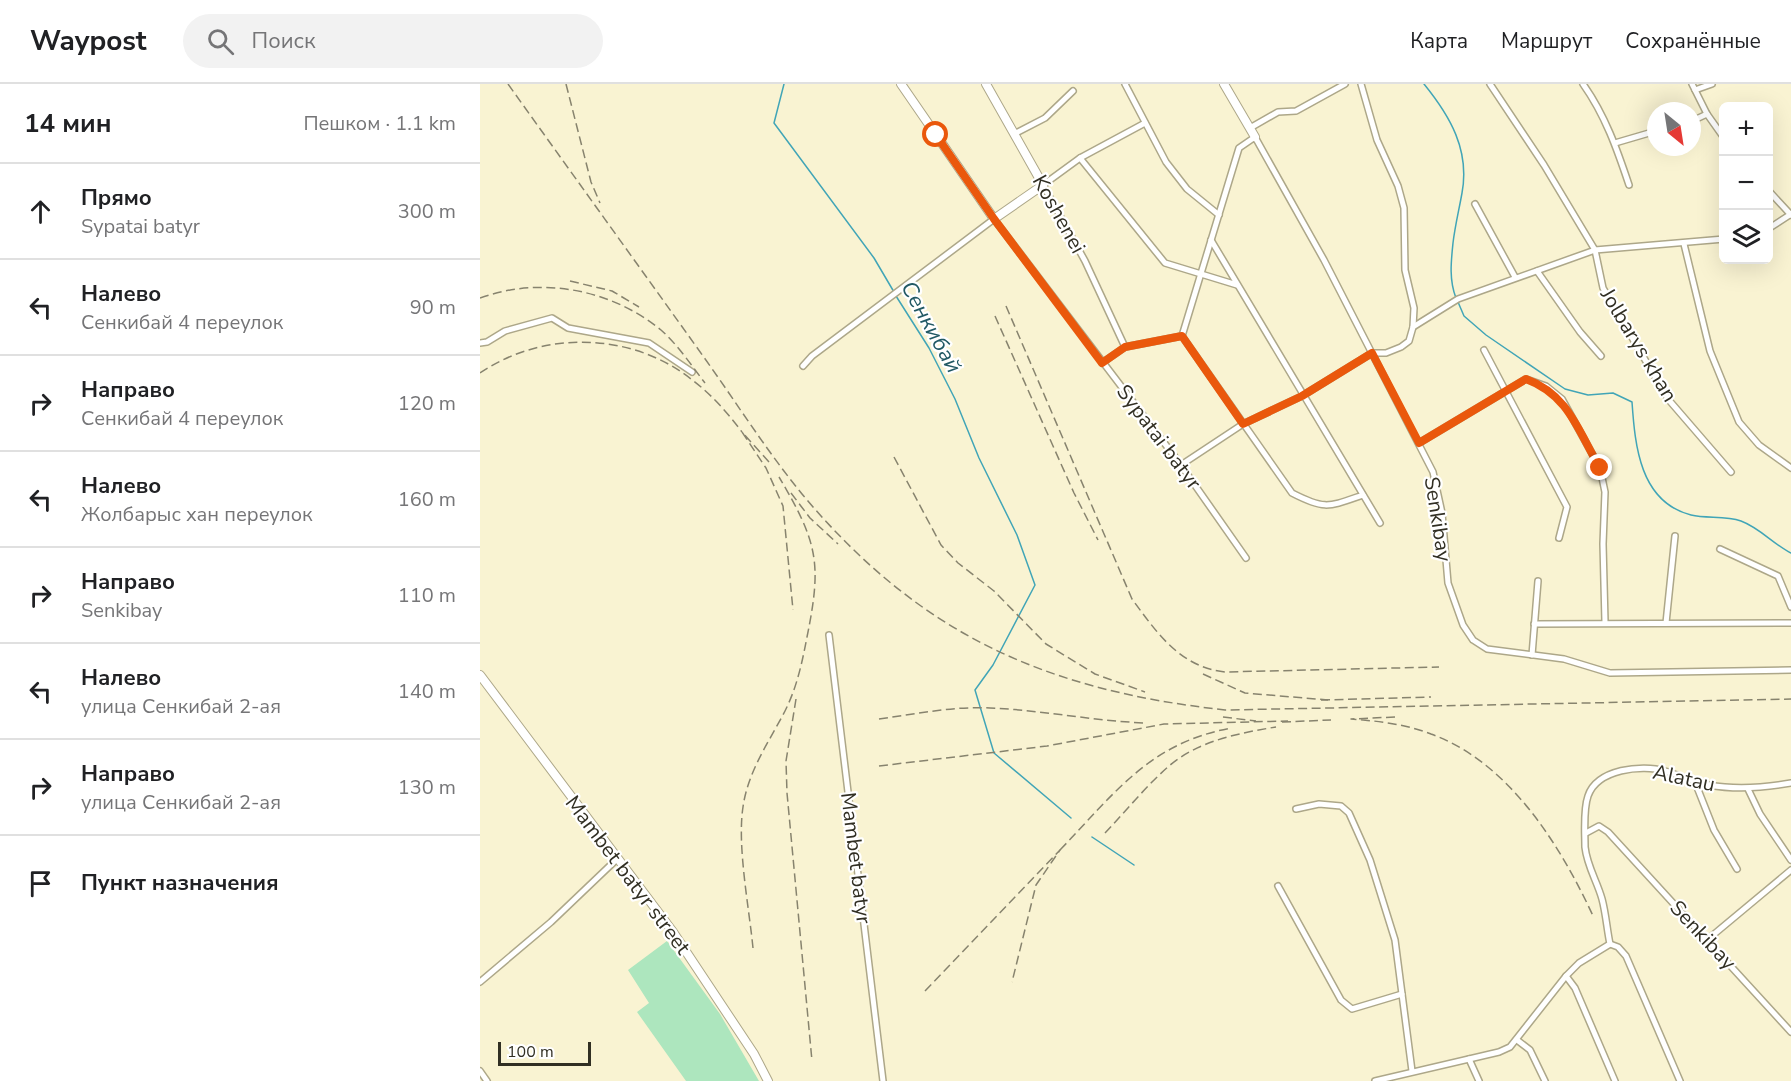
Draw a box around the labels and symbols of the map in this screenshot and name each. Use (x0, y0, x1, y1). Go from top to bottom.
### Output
north arrow (1647, 102, 1701, 156)
route start (922, 121, 948, 147)
street label: Koshenei (1026, 170, 1092, 258)
water label: Сенкибай (893, 276, 969, 378)
street label: Jolbarys khan (1594, 282, 1684, 407)
street label: Sypatai batyr (1110, 379, 1208, 496)
route end (1586, 454, 1612, 480)
street label: Senkibay (1417, 475, 1459, 564)
street label: Alatau (1650, 758, 1718, 798)
street label: Mambet batyr street (559, 790, 697, 961)
street label: Mambet batyr (834, 791, 878, 926)
street label: Senkibay (1664, 894, 1743, 976)
scale bar (498, 1039, 591, 1066)

